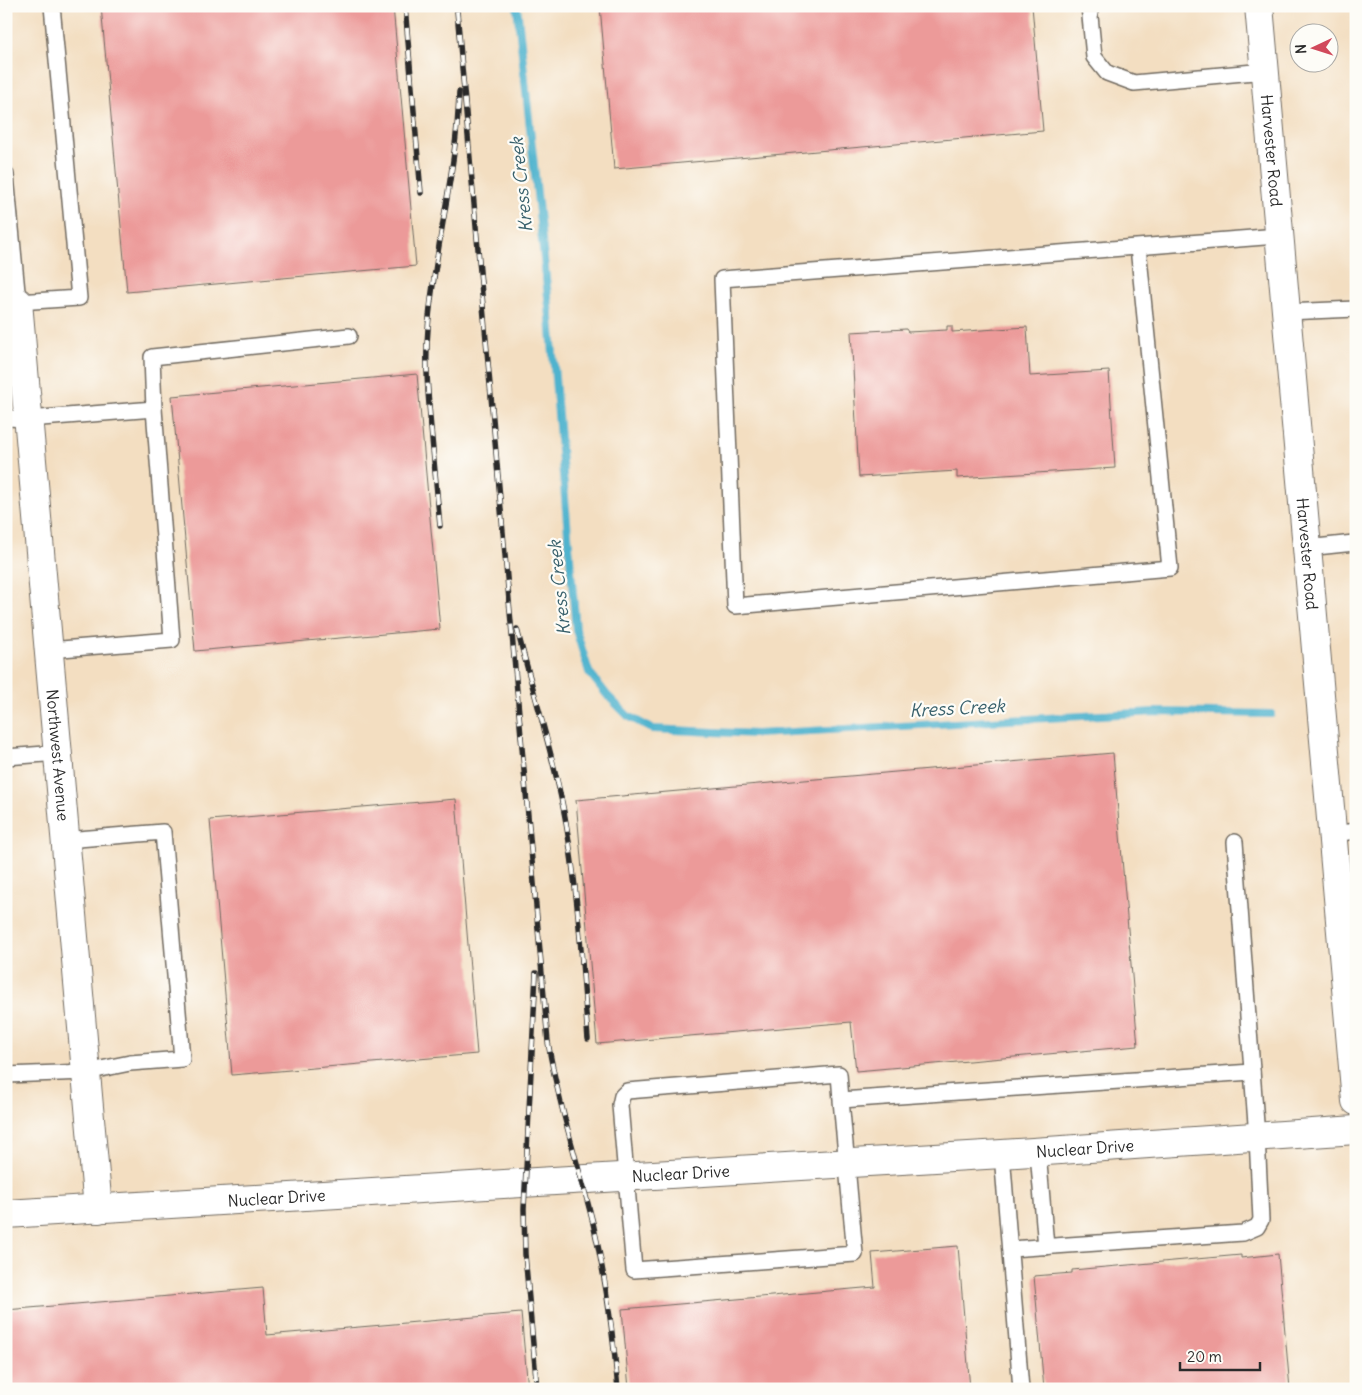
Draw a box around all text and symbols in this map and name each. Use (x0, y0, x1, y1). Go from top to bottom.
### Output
north arrow (1290, 22, 1340, 72)
text: N (1292, 43, 1310, 54)
street label: Harvester Road (1257, 93, 1287, 207)
water label: Kress Creek (504, 135, 537, 234)
street label: Harvester Road (1293, 497, 1322, 611)
water label: Kress Creek (542, 538, 575, 637)
street label: Northwest Avenue (42, 688, 74, 822)
water label: Kress Creek (909, 694, 1007, 722)
street label: Nuclear Drive (1035, 1135, 1135, 1162)
street label: Nuclear Drive (631, 1160, 730, 1186)
street label: Nuclear Drive (227, 1185, 326, 1211)
scale bar (1180, 1340, 1260, 1372)
text: 20 m (1187, 1347, 1222, 1366)

